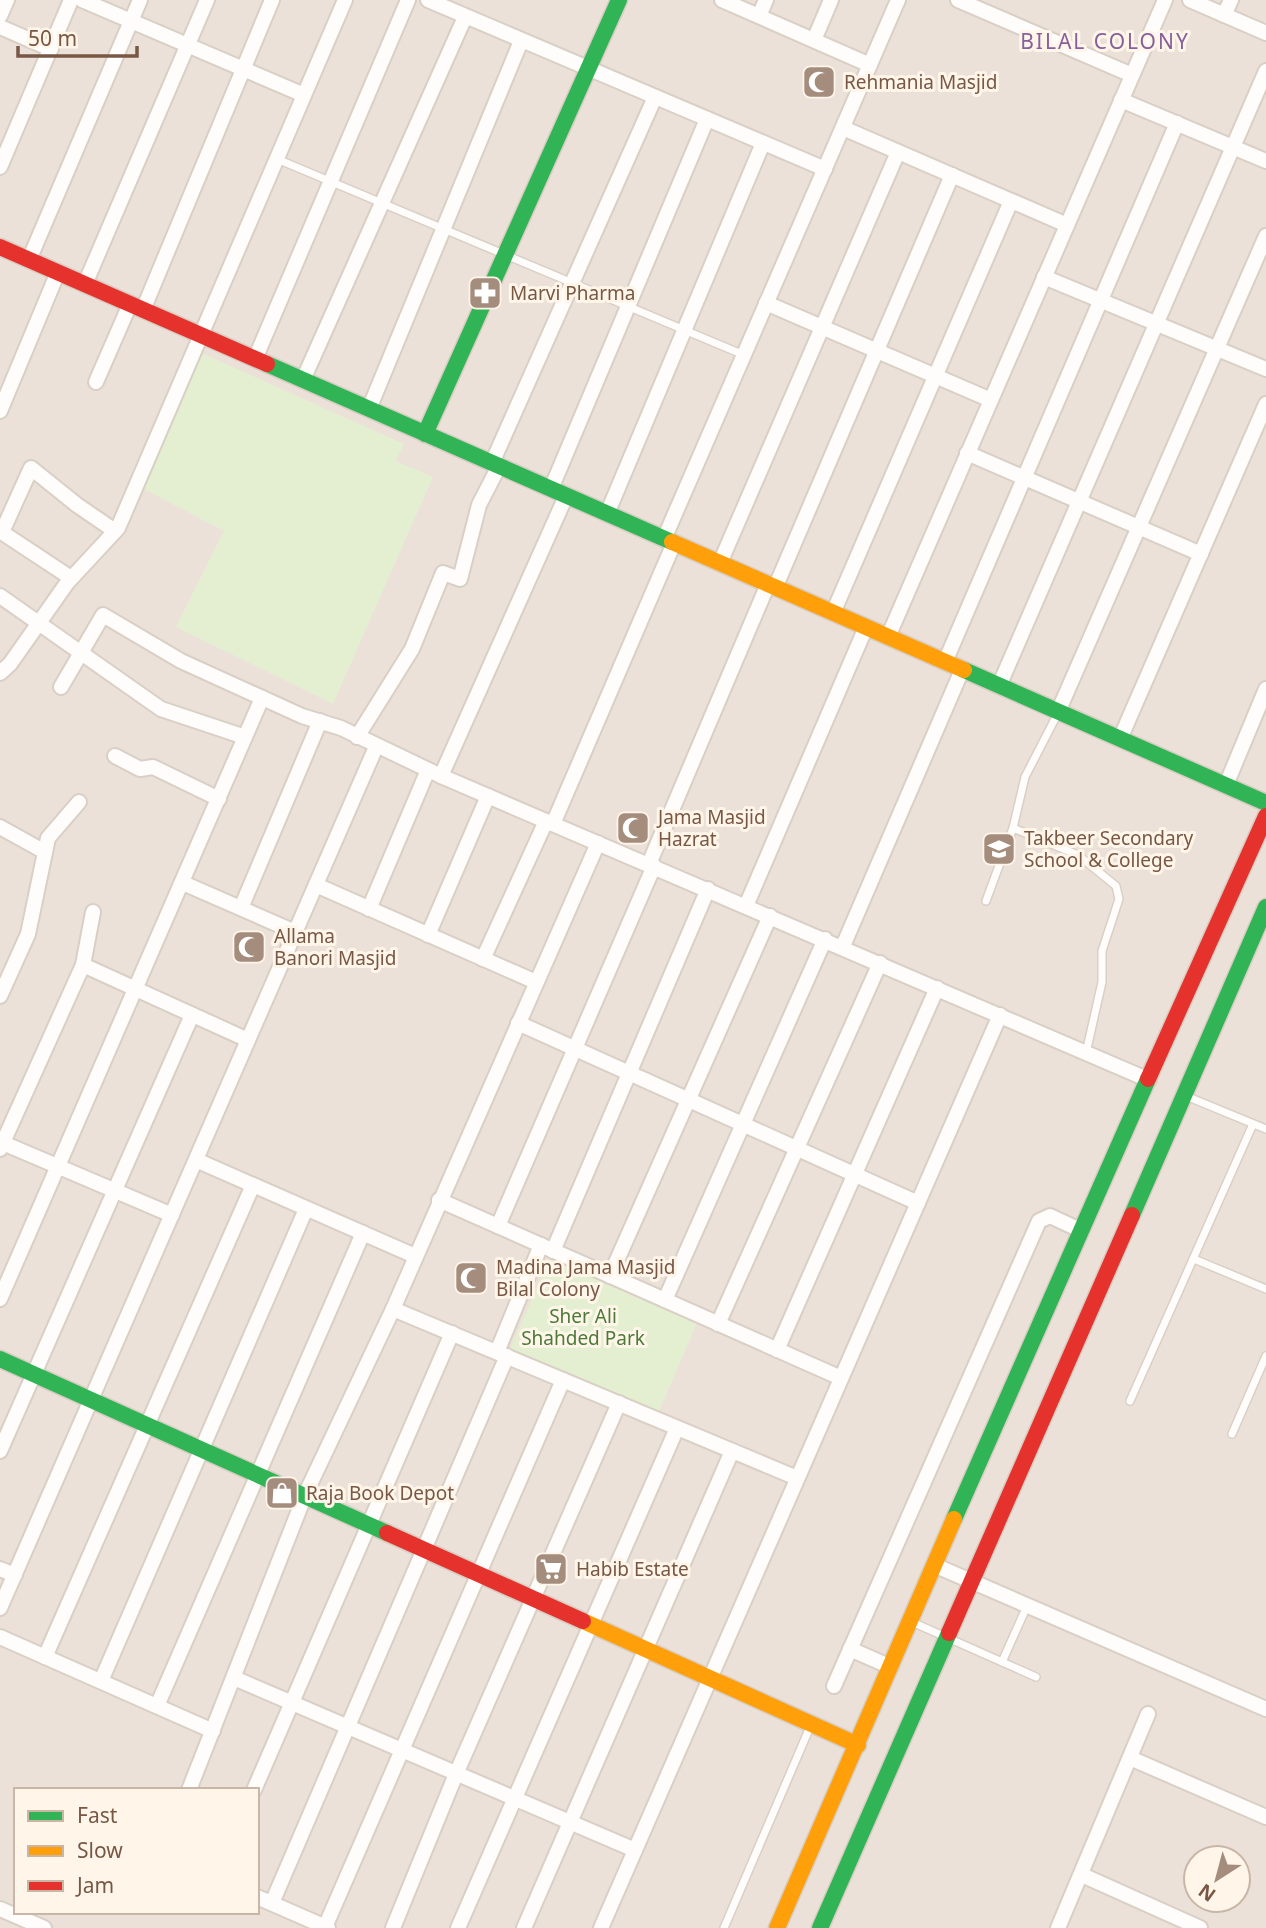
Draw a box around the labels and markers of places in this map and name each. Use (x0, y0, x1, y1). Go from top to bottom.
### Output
mosque icon: Rehmania Masjid (800, 63, 838, 101)
place label: Rehmania Masjid (844, 69, 997, 95)
pharmacy icon: Marvi Pharma (466, 274, 504, 312)
place label: Marvi Pharma (510, 280, 635, 306)
place label: Jama Masjid Hazrat (656, 804, 766, 852)
mosque icon: Jama Masjid Hazrat (614, 809, 652, 847)
place label: Takbeer Secondary School & College (1024, 825, 1193, 873)
school or university icon: Takbeer Secondary School & College (980, 830, 1018, 868)
place label: Allama Banori Masjid (274, 923, 396, 971)
mosque icon: Allama Banori Masjid (230, 928, 268, 966)
place label: Madina Jama Masjid Bilal Colony (496, 1254, 676, 1302)
mosque icon: Madina Jama Masjid Bilal Colony (452, 1259, 490, 1297)
shop icon: Raja Book Depot (263, 1474, 301, 1512)
place label: Raja Book Depot (306, 1480, 454, 1506)
supermarket icon: Habib Estate (532, 1550, 570, 1588)
place label: Habib Estate (576, 1556, 689, 1582)

